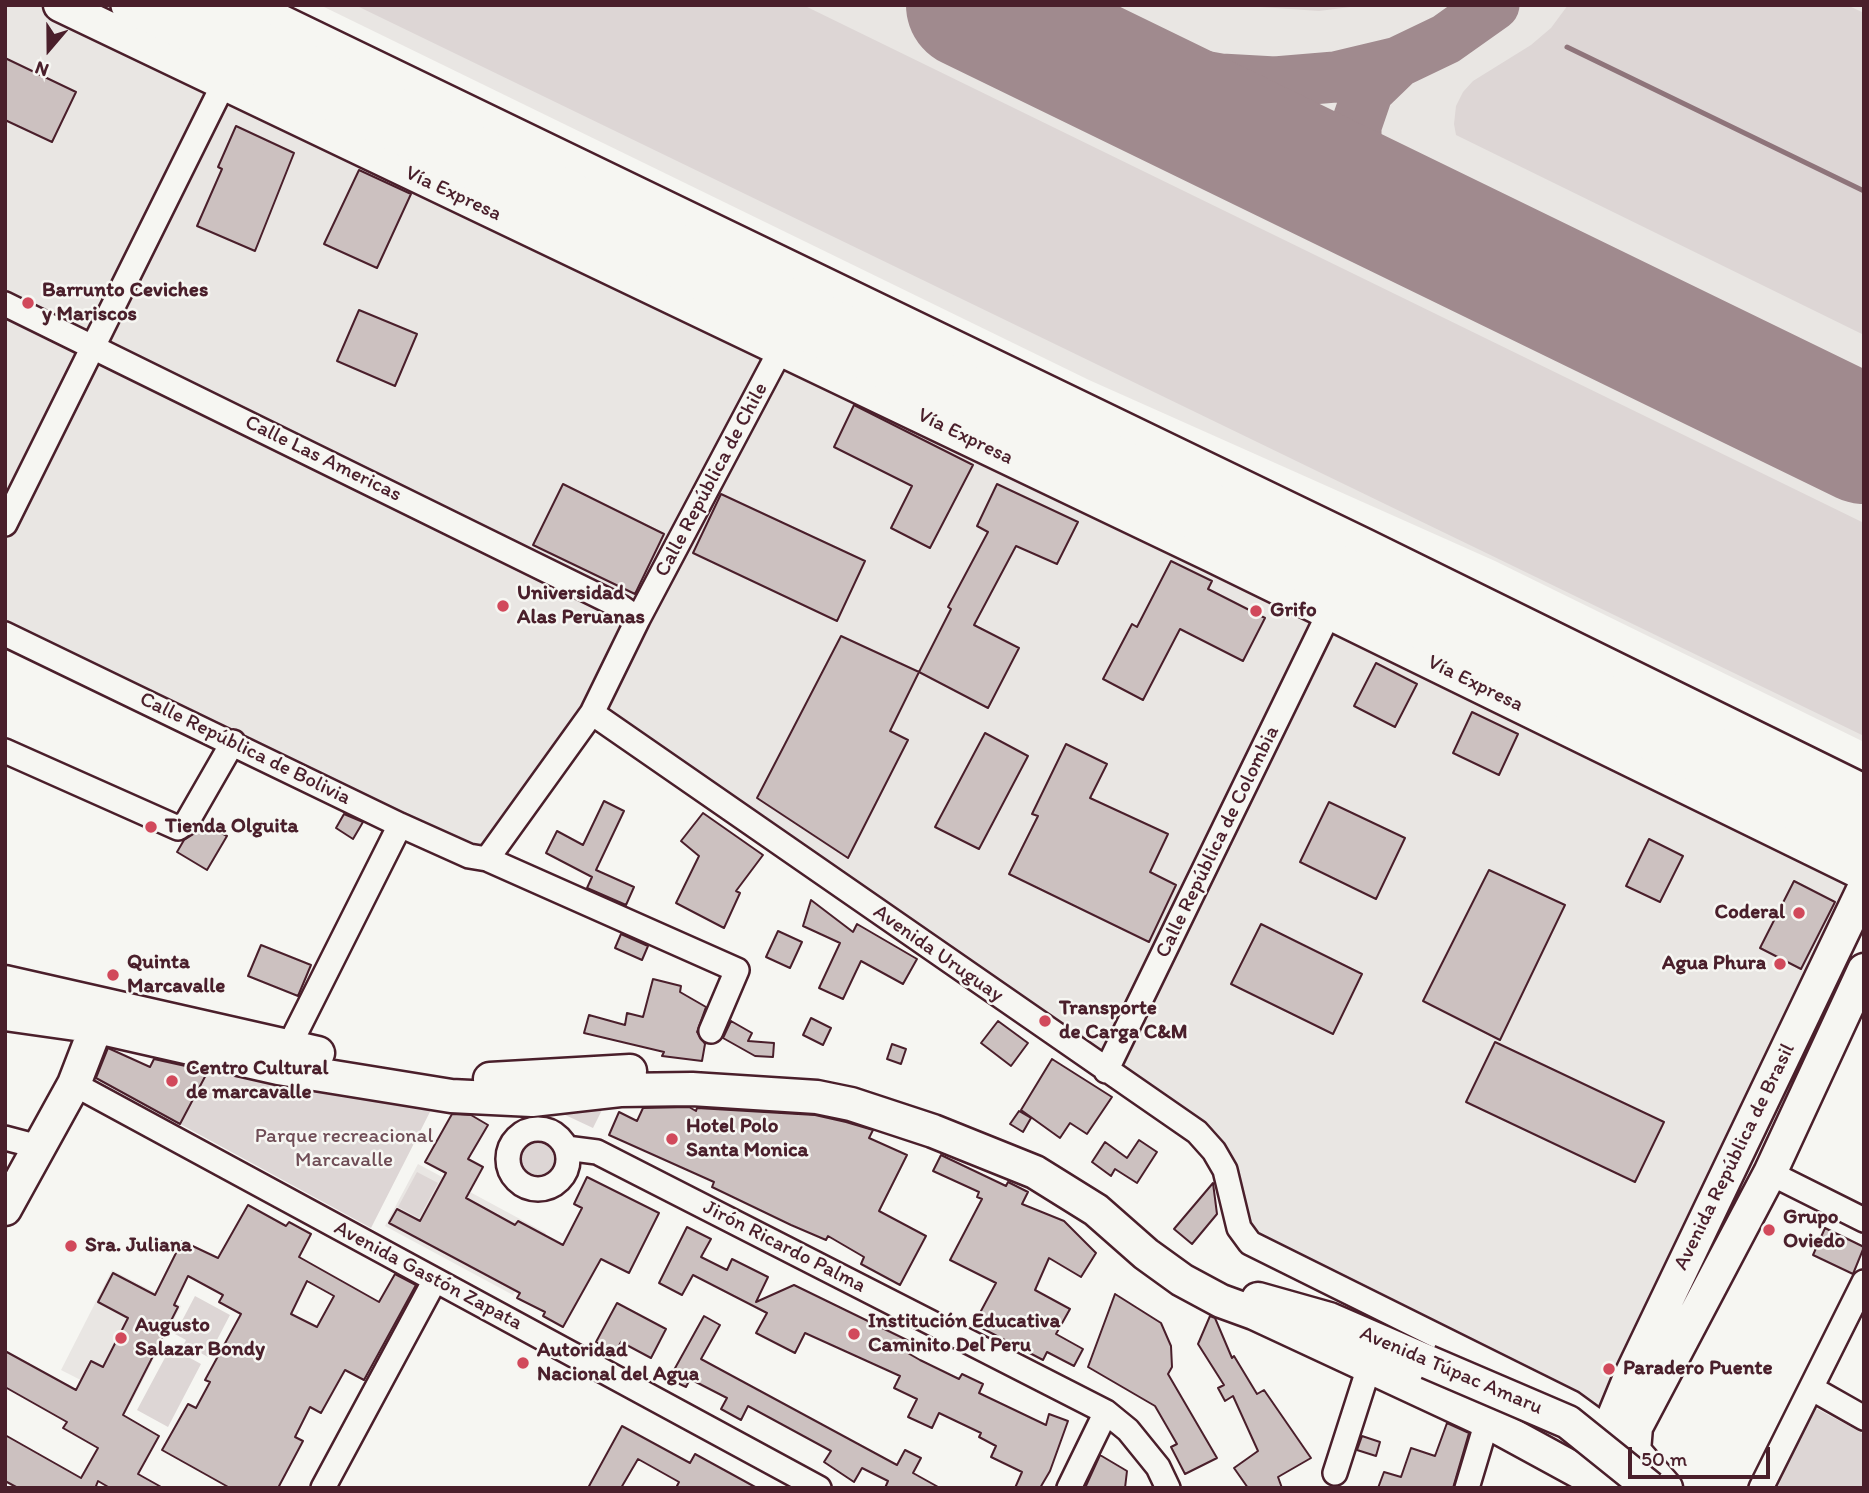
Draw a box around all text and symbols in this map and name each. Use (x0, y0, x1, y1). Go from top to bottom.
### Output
north arrow (14, 14, 84, 84)
text: N (32, 56, 52, 82)
street label: Vía Expresa (401, 161, 505, 227)
place label: Barrunto Ceviches y Mariscos (42, 278, 208, 328)
marker: Barrunto Ceviches y Mariscos (20, 295, 36, 311)
street label: Calle República de Chile (650, 379, 774, 581)
street label: Vía Expresa (913, 403, 1017, 471)
street label: Calle Las Americas (241, 410, 405, 508)
place label: Universidad Alas Peruanas (517, 581, 645, 631)
marker: Universidad Alas Peruanas (495, 598, 511, 614)
place label: Grifo (1270, 598, 1317, 624)
marker: Grifo (1248, 603, 1264, 619)
street label: Vía Expresa (1423, 650, 1527, 718)
street label: Calle República de Bolivia (135, 687, 355, 811)
street label: Calle República de Colombia (1151, 722, 1285, 962)
place label: Tienda Olguita (165, 814, 298, 840)
marker: Tienda Olguita (143, 819, 159, 835)
street label: Avenida Uruguay (868, 900, 1008, 1008)
place label: Coderal (1714, 900, 1785, 926)
marker: Coderal (1791, 905, 1807, 921)
place label: Quinta Marcavalle (127, 950, 225, 1000)
place label: Agua Phura (1662, 951, 1766, 977)
marker: Agua Phura (1772, 956, 1788, 972)
marker: Quinta Marcavalle (105, 967, 121, 983)
place label: Transporte de Carga C&M (1059, 996, 1188, 1046)
marker: Transporte de Carga C&M (1037, 1013, 1053, 1029)
street label: Avenida República de Brasil (1669, 1039, 1801, 1275)
place label: Centro Cultural de marcavalle (186, 1056, 328, 1106)
marker: Centro Cultural de marcavalle (164, 1073, 180, 1089)
place label: Hotel Polo Santa Monica (686, 1114, 808, 1164)
park label: Parque recreacional Marcavalle (255, 1124, 433, 1174)
marker: Hotel Polo Santa Monica (664, 1131, 680, 1147)
street label: Jirón Ricardo Palma (698, 1195, 870, 1299)
place label: Grupo Oviedo (1783, 1205, 1845, 1255)
street label: Avenida Gastón Zapata (330, 1216, 526, 1336)
marker: Grupo Oviedo (1761, 1222, 1777, 1238)
place label: Sra. Juliana (85, 1233, 192, 1259)
marker: Sra. Juliana (63, 1238, 79, 1254)
place label: Institución Educativa Caminito Del Peru (868, 1309, 1060, 1359)
place label: Augusto Salazar Bondy (135, 1313, 265, 1363)
street label: Avenida Túpac Amaru (1356, 1321, 1546, 1421)
marker: Institución Educativa Caminito Del Peru (846, 1326, 862, 1342)
marker: Augusto Salazar Bondy (113, 1330, 129, 1346)
place label: Autoridad Nacional del Agua (537, 1338, 699, 1388)
marker: Autoridad Nacional del Agua (515, 1355, 531, 1371)
place label: Paradero Puente (1623, 1356, 1773, 1382)
marker: Paradero Puente (1601, 1361, 1617, 1377)
scale bar (1631, 1434, 1773, 1478)
text: 50 m (1641, 1446, 1687, 1471)

